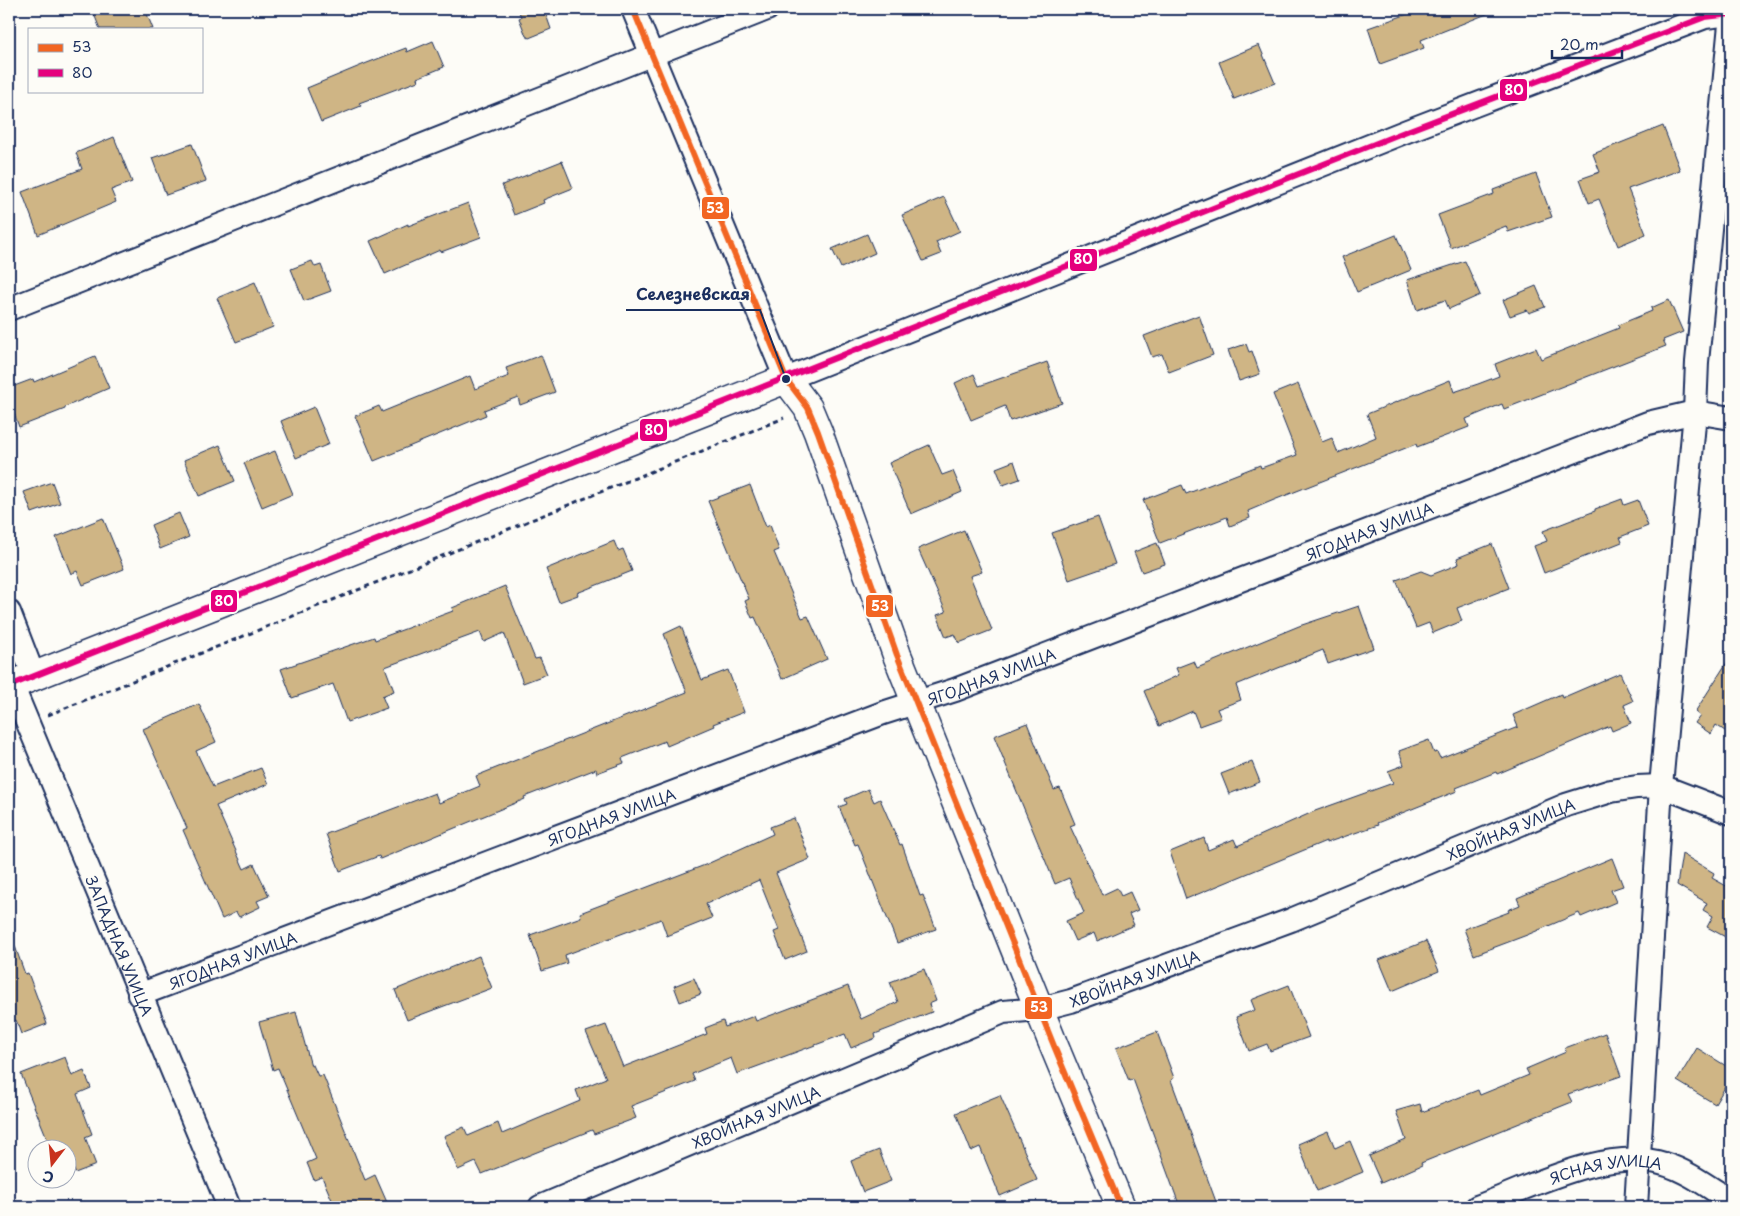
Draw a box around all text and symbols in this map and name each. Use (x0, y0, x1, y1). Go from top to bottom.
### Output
legend (28, 28, 202, 92)
scale bar (1552, 28, 1622, 60)
text: 20 m (1560, 32, 1599, 55)
text: 53 (72, 34, 91, 57)
text: 80 (72, 60, 92, 83)
line badge: 80 (1499, 78, 1528, 102)
text: 80 (1504, 79, 1524, 100)
line badge: 53 (701, 196, 730, 220)
text: 53 (706, 197, 724, 218)
line badge: 80 (1069, 248, 1098, 272)
text: 80 (1073, 248, 1093, 269)
callout: Селезневская (626, 279, 760, 310)
text: Селезневская (636, 281, 750, 305)
line badge: 80 (639, 418, 668, 442)
text: 80 (644, 419, 664, 440)
street label: ЯГОДНАЯ УЛИЦА (1301, 495, 1436, 566)
line badge: 80 (210, 589, 238, 613)
text: 80 (214, 590, 234, 611)
line badge: 53 (865, 594, 894, 618)
text: 53 (871, 595, 889, 616)
street label: ЯГОДНАЯ УЛИЦА (923, 641, 1058, 710)
street label: ЯГОДНАЯ УЛИЦА (543, 781, 679, 851)
street label: ХВОЙНАЯ УЛИЦА (1443, 792, 1578, 865)
street label: ЗАПАДНАЯ УЛИЦА (81, 872, 160, 1019)
street label: ЯГОДНАЯ УЛИЦА (164, 925, 300, 995)
street label: ХВОЙНАЯ УЛИЦА (1066, 943, 1203, 1012)
line badge: 53 (1024, 996, 1053, 1020)
text: 53 (1030, 996, 1048, 1017)
street label: ХВОЙНАЯ УЛИЦА (688, 1079, 823, 1153)
north arrow (28, 1138, 78, 1188)
street label: ЯСНАЯ УЛИЦА (1546, 1148, 1665, 1189)
text: С (40, 1165, 56, 1189)

